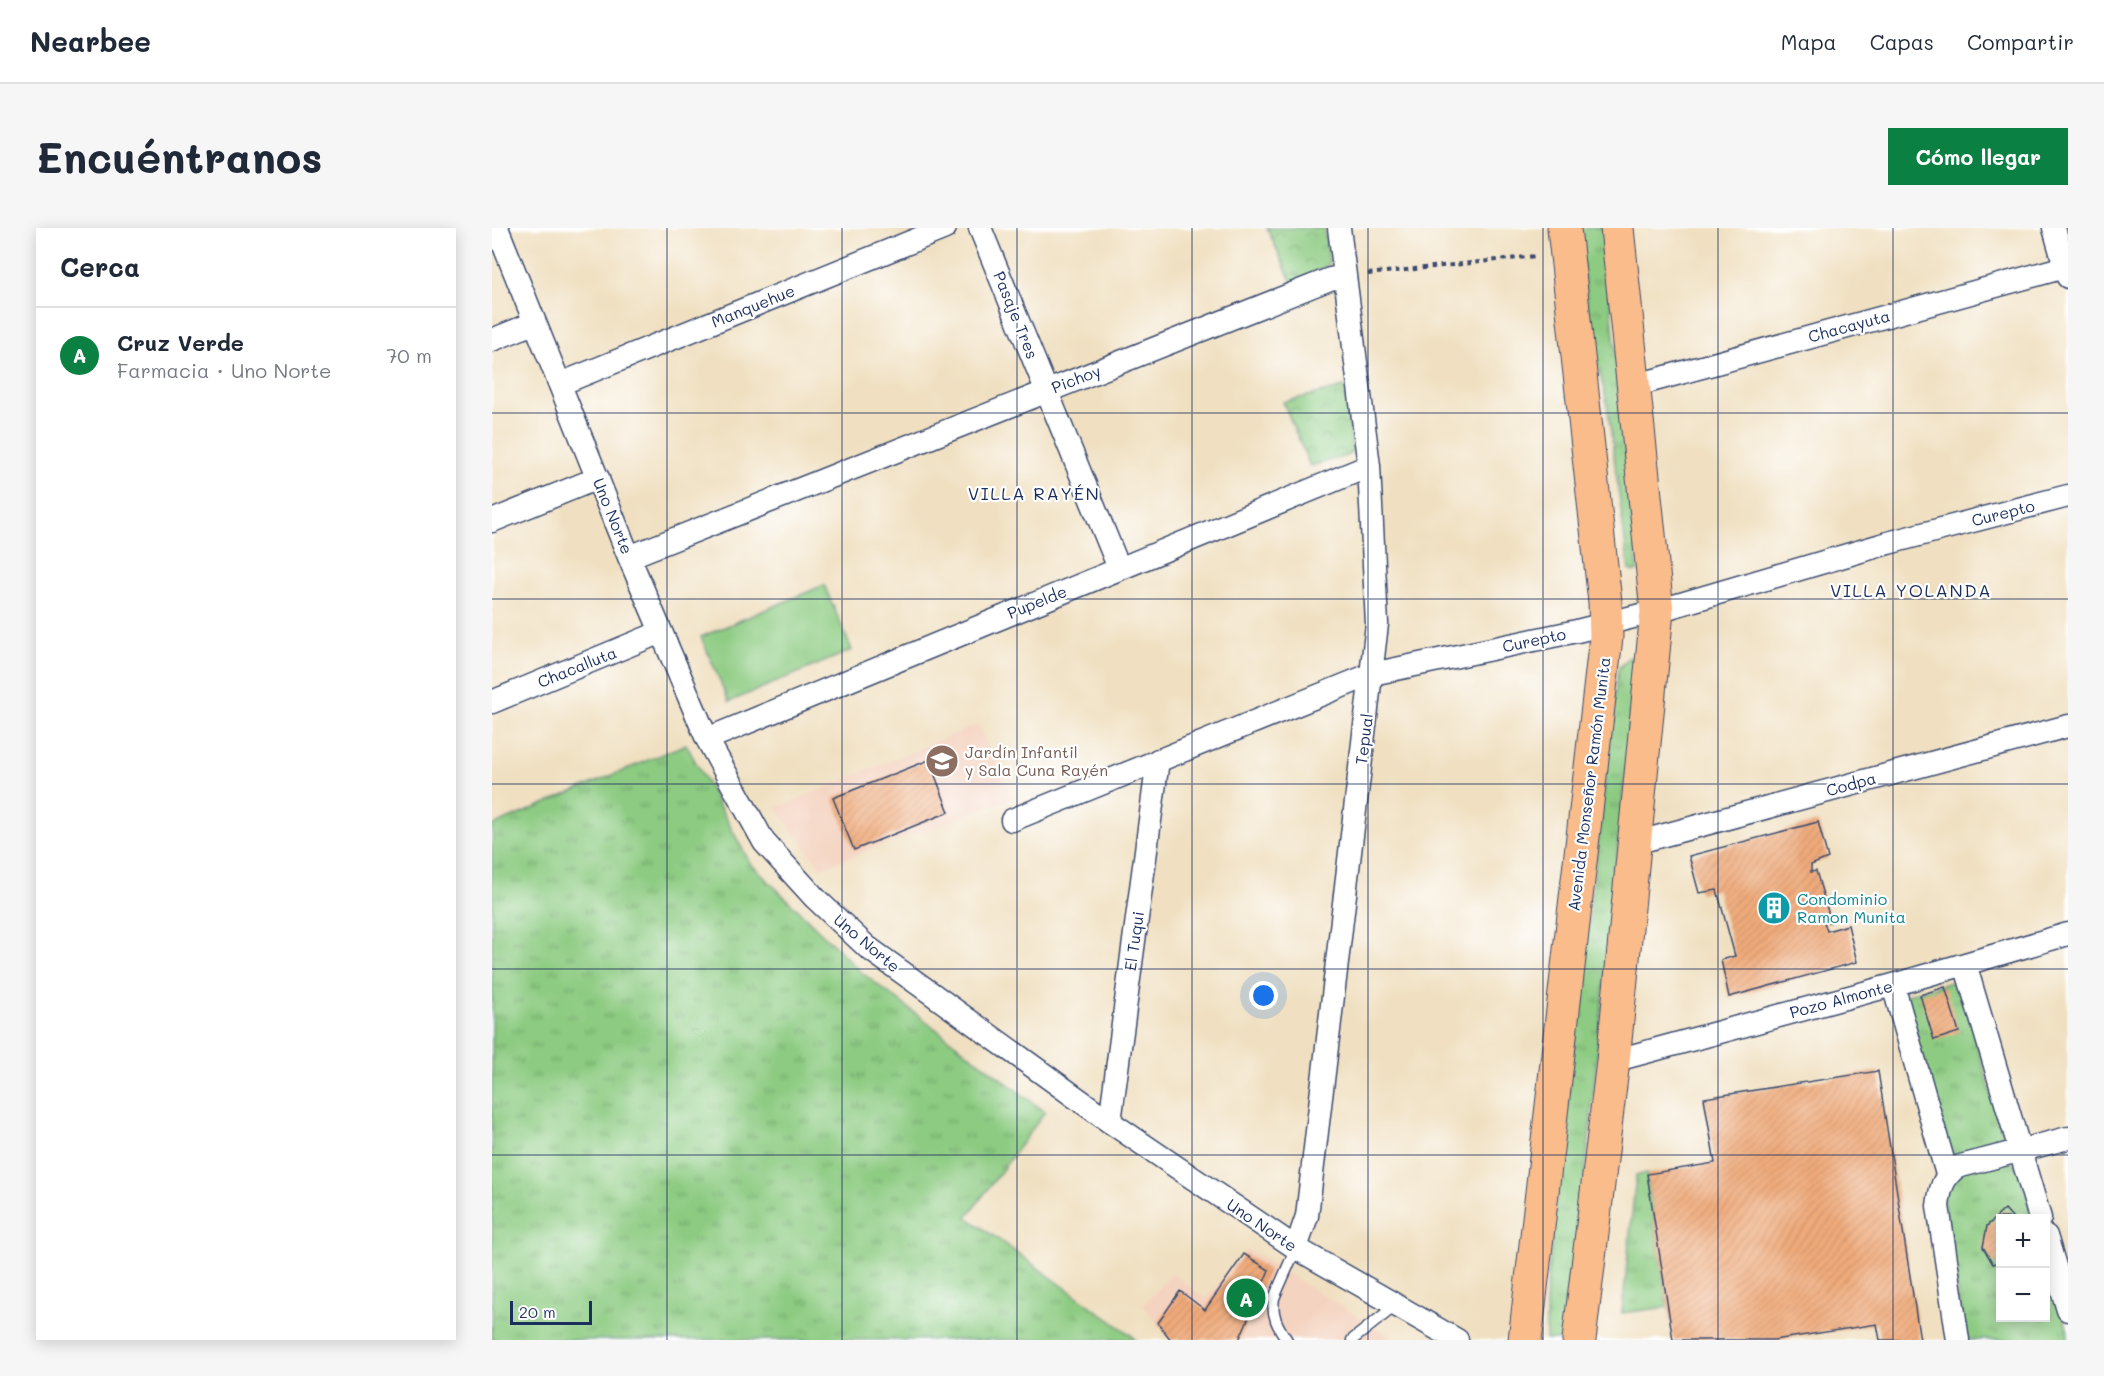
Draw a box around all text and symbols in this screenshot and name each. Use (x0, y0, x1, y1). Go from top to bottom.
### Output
text: Nearbee (30, 23, 151, 59)
text: Mapa (1781, 28, 1837, 55)
text: Capas (1870, 28, 1934, 55)
text: Compartir (1967, 28, 2074, 55)
button: Cómo llegar (1888, 128, 2068, 185)
text: Encuéntranos (36, 129, 322, 184)
text: Cerca (60, 250, 140, 284)
street label: Pasaje Tres (989, 268, 1044, 362)
street label: Manquehue (708, 279, 798, 332)
street label: Chacayuta (1806, 305, 1892, 347)
text: Cruz Verde (117, 328, 244, 357)
text: A (73, 342, 86, 368)
text: 70 m (386, 342, 432, 368)
text: Farmacia · Uno Norte (117, 357, 331, 383)
street label: Pichoy (1048, 360, 1103, 397)
street label: Uno Norte (589, 475, 638, 557)
district label: VILLA RAYÉN (968, 481, 1100, 505)
street label: Curepto (1969, 495, 2037, 531)
district label: VILLA YOLANDA (1830, 578, 1992, 602)
street label: Pupelde (1004, 580, 1070, 623)
street label: Curepto (1500, 623, 1568, 656)
street label: Chacalluta (534, 641, 620, 692)
street label: Avenida Monseñor Ramón Munita (1562, 656, 1615, 912)
street label: Tepual (1350, 712, 1377, 766)
place label: Jardín Infantil y Sala Cuna Rayén (965, 741, 1108, 780)
school or university icon: Jardín Infantil y Sala Cuna Rayén (924, 743, 960, 779)
street label: Codpa (1824, 767, 1878, 800)
place label: Condominio Ramon Munita (1797, 888, 1906, 927)
building icon: Condominio Ramon Munita (1756, 890, 1792, 926)
street label: Uno Norte (830, 909, 905, 977)
street label: El Tuqui (1119, 910, 1148, 972)
street label: Pozo Almonte (1787, 975, 1895, 1022)
your location (1249, 981, 1278, 1010)
street label: Uno Norte (1223, 1193, 1301, 1256)
map controls (1996, 1214, 2050, 1322)
button: + (1996, 1214, 2050, 1268)
button: − (1996, 1268, 2050, 1322)
pin: A (1226, 1276, 1266, 1320)
scale bar (510, 1298, 592, 1326)
text: 20 m (519, 1301, 556, 1322)

